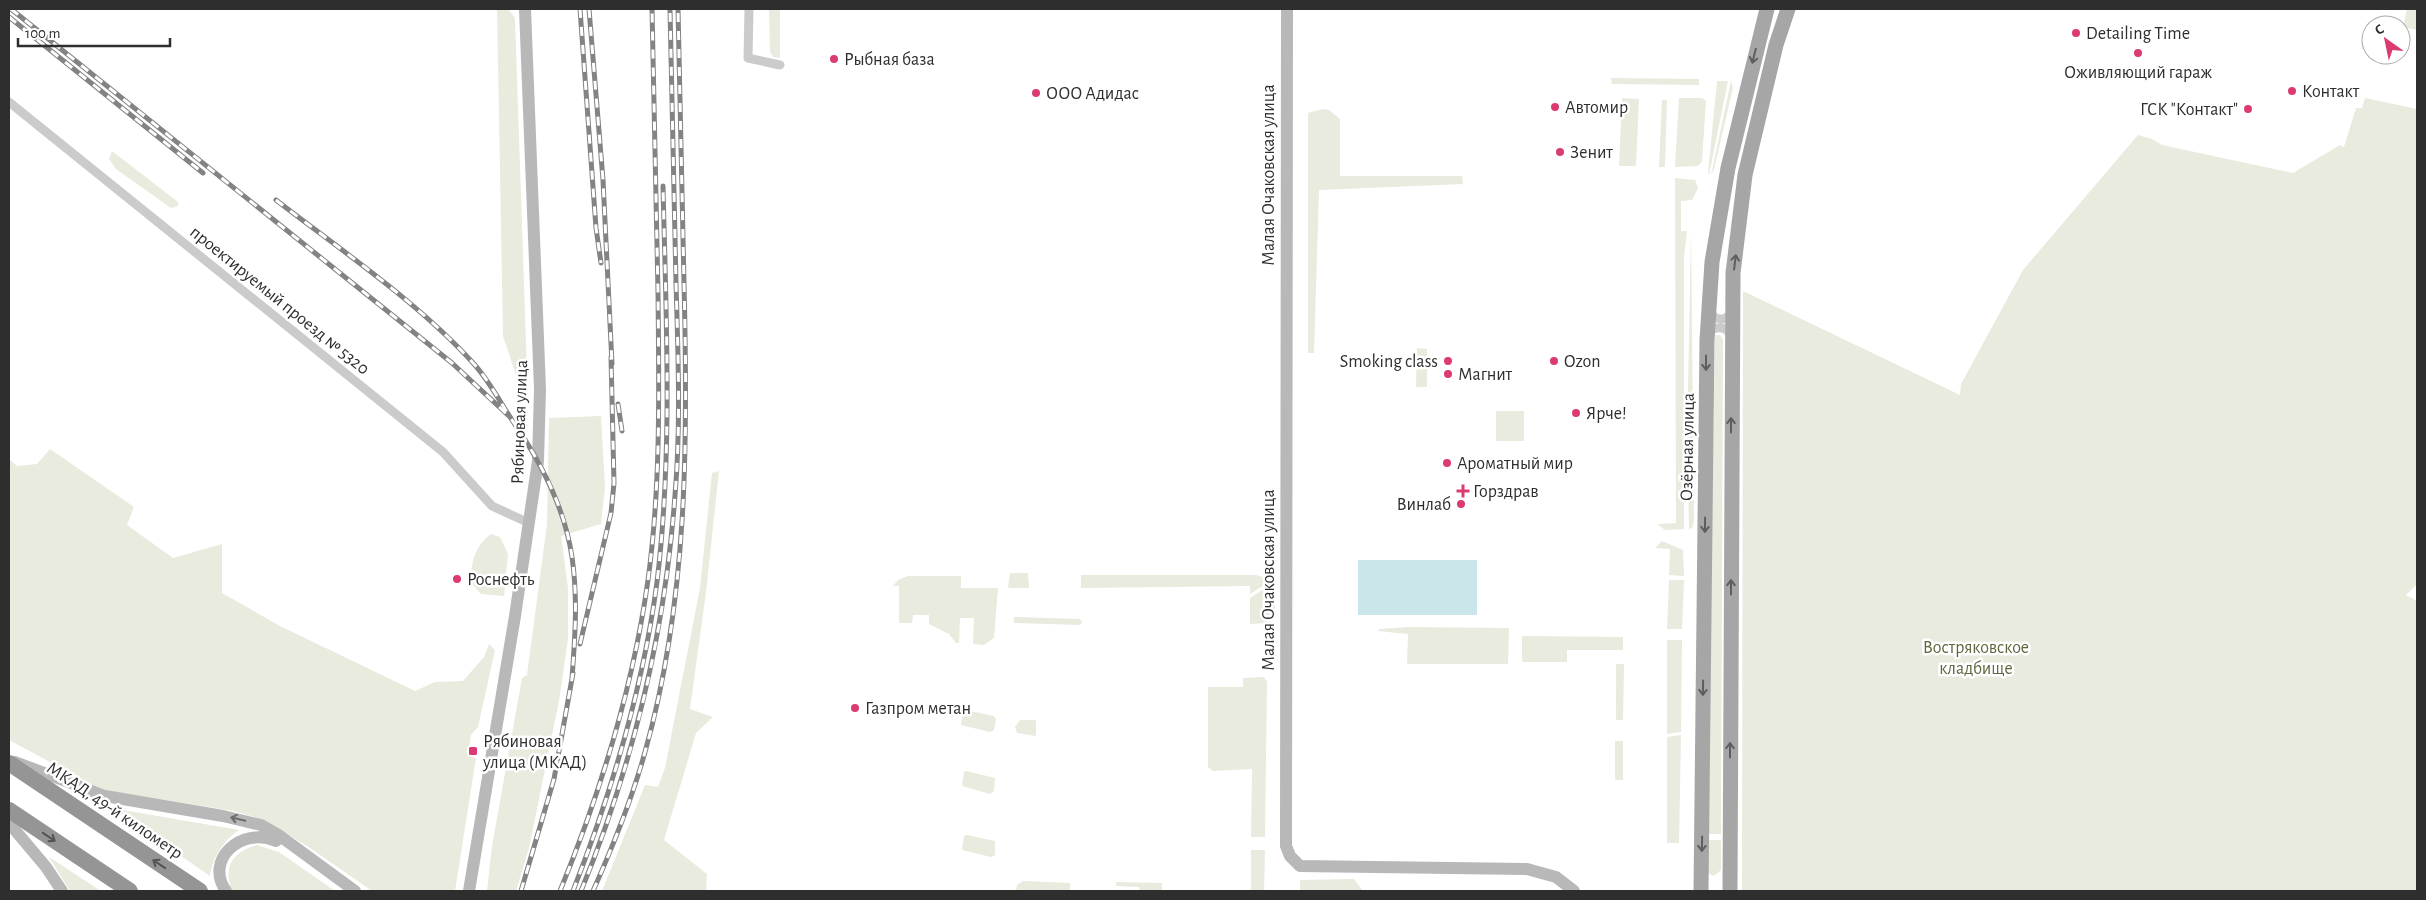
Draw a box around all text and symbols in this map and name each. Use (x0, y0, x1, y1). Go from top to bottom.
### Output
scale bar (18, 15, 170, 47)
north arrow (2361, 15, 2411, 65)
text: С (2372, 22, 2387, 38)
place label: Detailing Time (2086, 25, 2190, 43)
text: 100 m (25, 26, 60, 41)
marker: Detailing Time (2070, 27, 2082, 39)
one-way arrow (1749, 47, 1758, 63)
marker: Оживляющий гараж (2132, 47, 2144, 59)
place label: Рыбная база (844, 50, 935, 69)
marker: Рыбная база (828, 53, 840, 65)
place label: Оживляющий гараж (2064, 64, 2212, 82)
place label: Контакт (2302, 83, 2360, 101)
street label: Малая Очаковская улица (1260, 84, 1278, 266)
place label: ООО Адидас (1046, 85, 1139, 103)
marker: Контакт (2286, 85, 2298, 97)
marker: ООО Адидас (1030, 87, 1042, 99)
place label: Автомир (1565, 99, 1628, 117)
marker: Автомир (1549, 101, 1561, 113)
place label: ГСК "Контакт" (2140, 101, 2238, 119)
marker: ГСК "Контакт" (2242, 103, 2254, 115)
place label: Зенит (1570, 144, 1613, 162)
marker: Зенит (1554, 146, 1566, 158)
street label: проектируемый проезд № 5320 (186, 223, 372, 379)
one-way arrow (1730, 255, 1740, 271)
place label: Smoking class (1340, 353, 1438, 371)
place label: Ozon (1564, 353, 1601, 371)
one-way arrow (1701, 354, 1711, 370)
marker: Smoking class (1442, 355, 1454, 367)
marker: Ozon (1548, 355, 1560, 367)
street label: Рябиновая улица (508, 359, 531, 485)
place label: Магнит (1458, 366, 1513, 384)
marker: Магнит (1442, 368, 1454, 380)
street label: Озёрная улица (1678, 393, 1698, 501)
place label: Ярче! (1586, 405, 1627, 423)
marker: Ярче! (1570, 407, 1582, 419)
one-way arrow (1726, 417, 1736, 434)
place label: Ароматный мир (1457, 455, 1573, 473)
marker: Ароматный мир (1441, 457, 1453, 469)
place label: Горздрав (1473, 483, 1539, 501)
marker: Горздрав (1457, 485, 1469, 497)
street label: Малая Очаковская улица (1260, 489, 1278, 671)
place label: Винлаб (1397, 495, 1451, 514)
marker: Винлаб (1455, 498, 1467, 510)
one-way arrow (1700, 516, 1710, 533)
place label: Роснефть (467, 571, 535, 589)
marker: Роснефть (451, 573, 463, 585)
one-way arrow (1726, 580, 1736, 596)
park label: Востряковское кладбище (1923, 639, 2029, 678)
one-way arrow (1698, 679, 1708, 695)
place label: Газпром метан (865, 700, 971, 718)
marker: Газпром метан (849, 702, 861, 714)
place label: Рябиновая улица (МКАД) (482, 732, 587, 772)
one-way arrow (1725, 742, 1735, 758)
marker: Рябиновая улица (МКАД) (467, 745, 479, 757)
street label: МКАД, 49-й километр (43, 759, 186, 863)
one-way arrow (230, 814, 246, 823)
one-way arrow (42, 832, 56, 842)
one-way arrow (1697, 836, 1707, 852)
one-way arrow (152, 859, 166, 869)

